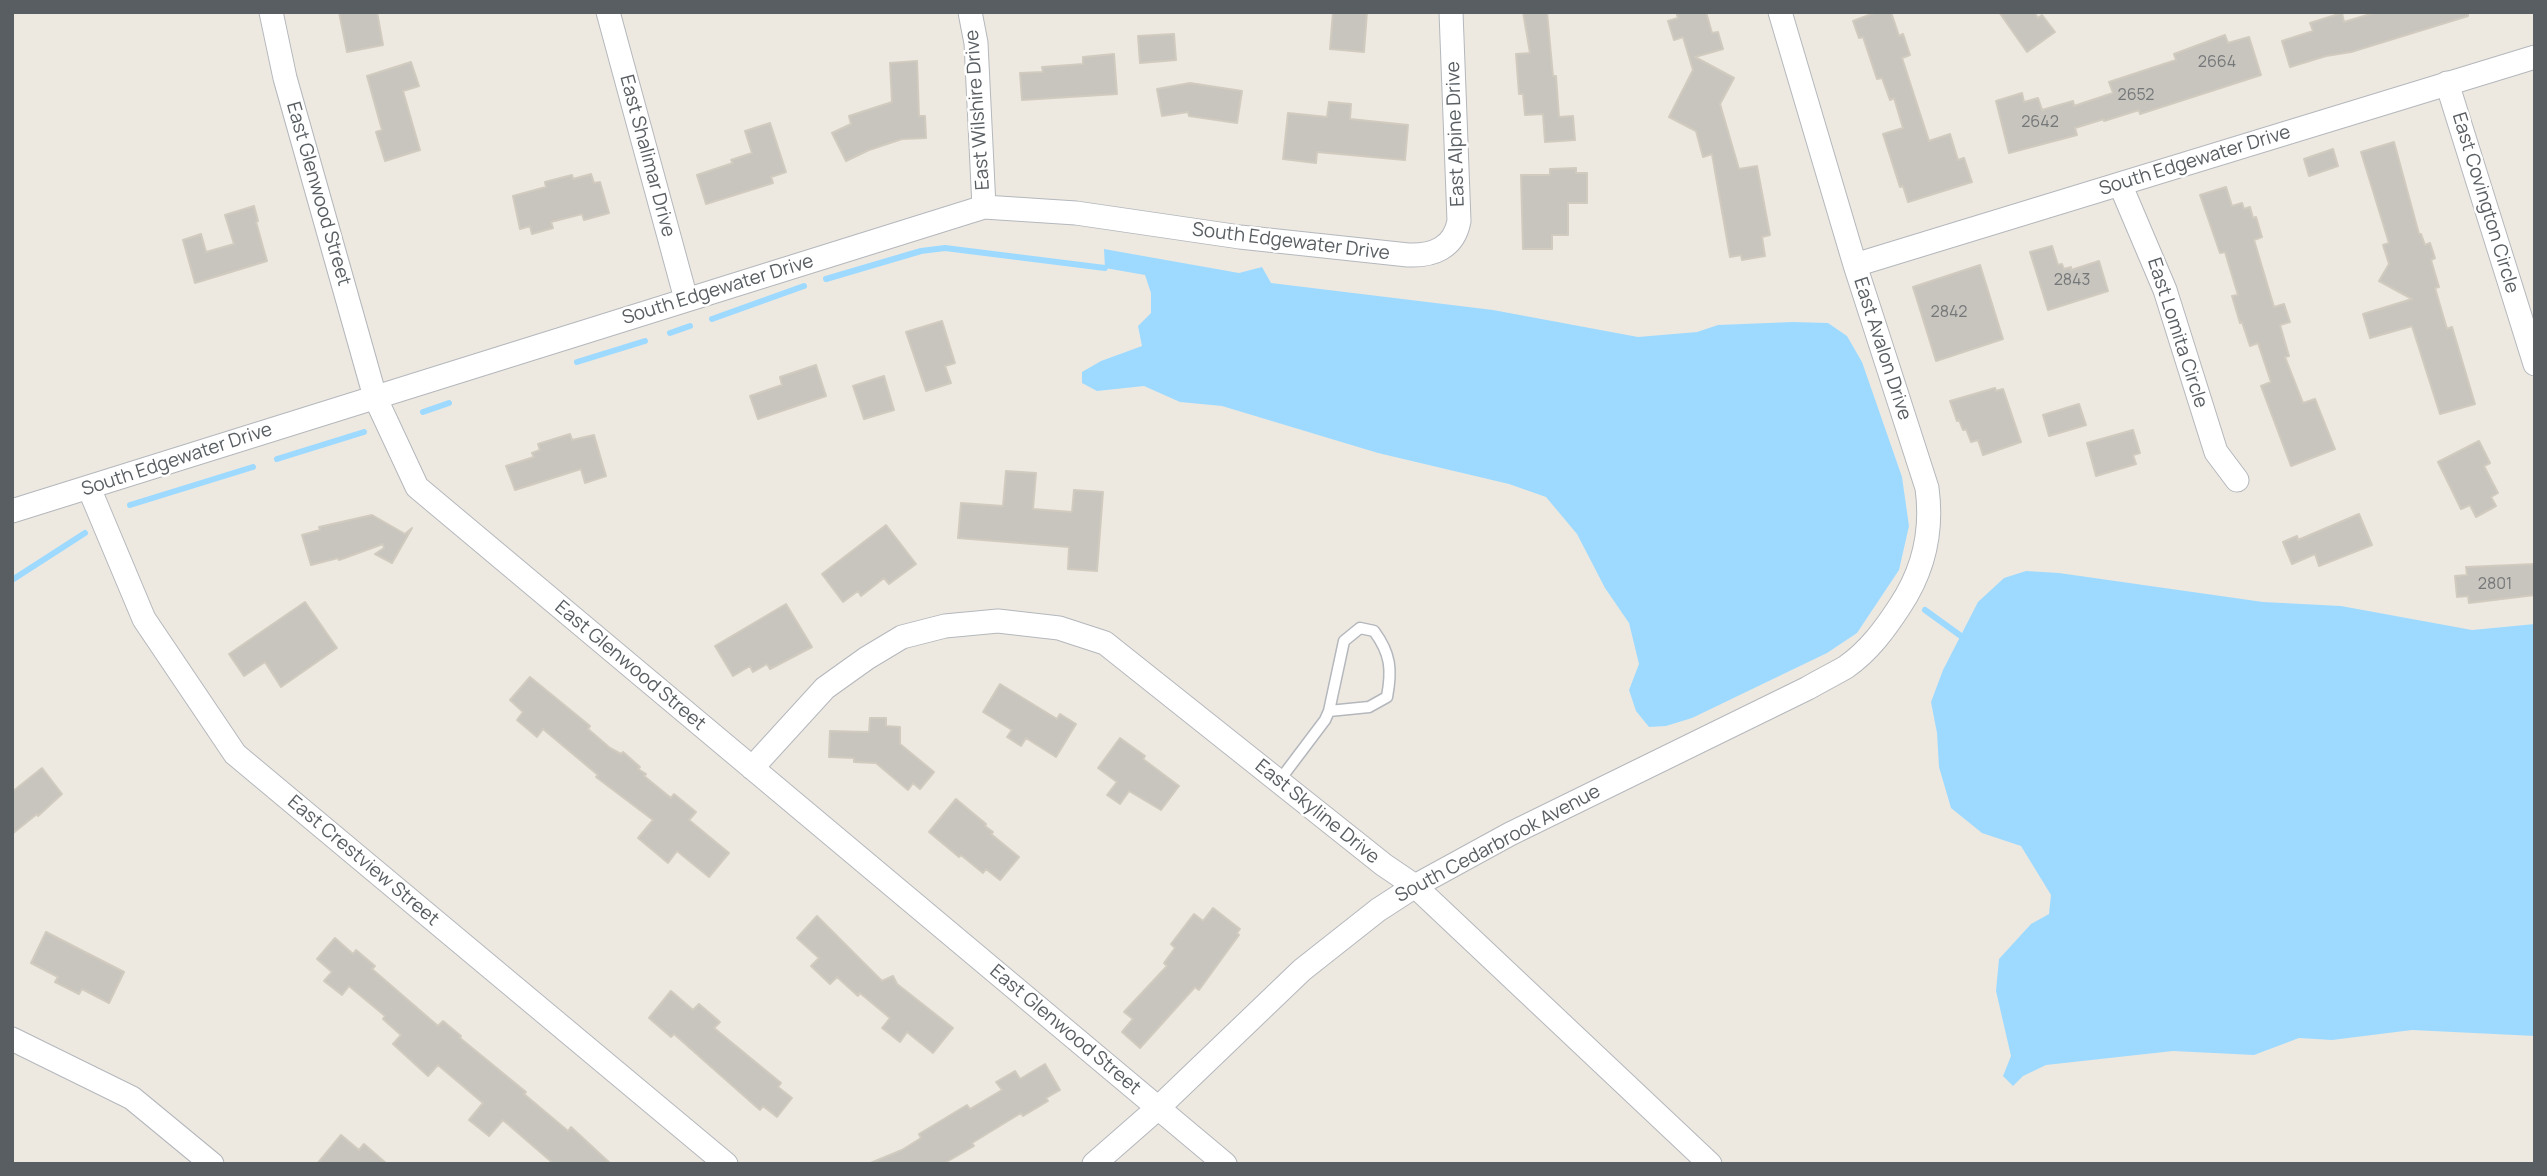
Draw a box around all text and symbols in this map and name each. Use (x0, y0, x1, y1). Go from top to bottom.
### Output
street label: East Wilshire Drive (961, 29, 995, 191)
house number: 2664 (2198, 53, 2236, 73)
street label: East Alpine Drive (1442, 61, 1470, 207)
street label: East Shalimar Drive (614, 72, 680, 240)
house number: 2652 (2118, 86, 2154, 106)
street label: East Glenwood Street (281, 99, 355, 289)
street label: East Covington Circle (2447, 110, 2523, 296)
house number: 2642 (2021, 113, 2059, 133)
street label: South Edgewater Drive (2097, 121, 2293, 201)
street label: South Edgewater Drive (1191, 219, 1391, 265)
street label: South Edgewater Drive (620, 250, 816, 330)
street label: East Lomita Circle (2142, 255, 2212, 411)
house number: 2843 (2054, 271, 2090, 291)
street label: East Avalon Drive (1848, 275, 1916, 423)
house number: 2842 (1931, 303, 1967, 323)
street label: South Edgewater Drive (79, 418, 275, 502)
house number: 2801 (2478, 575, 2512, 595)
street label: East Glenwood Street (550, 596, 710, 736)
street label: East Skyline Drive (1250, 755, 1384, 869)
street label: South Cedarbrook Avenue (1392, 780, 1604, 908)
street label: East Crestview Street (283, 791, 443, 931)
street label: East Glenwood Street (985, 960, 1145, 1100)

